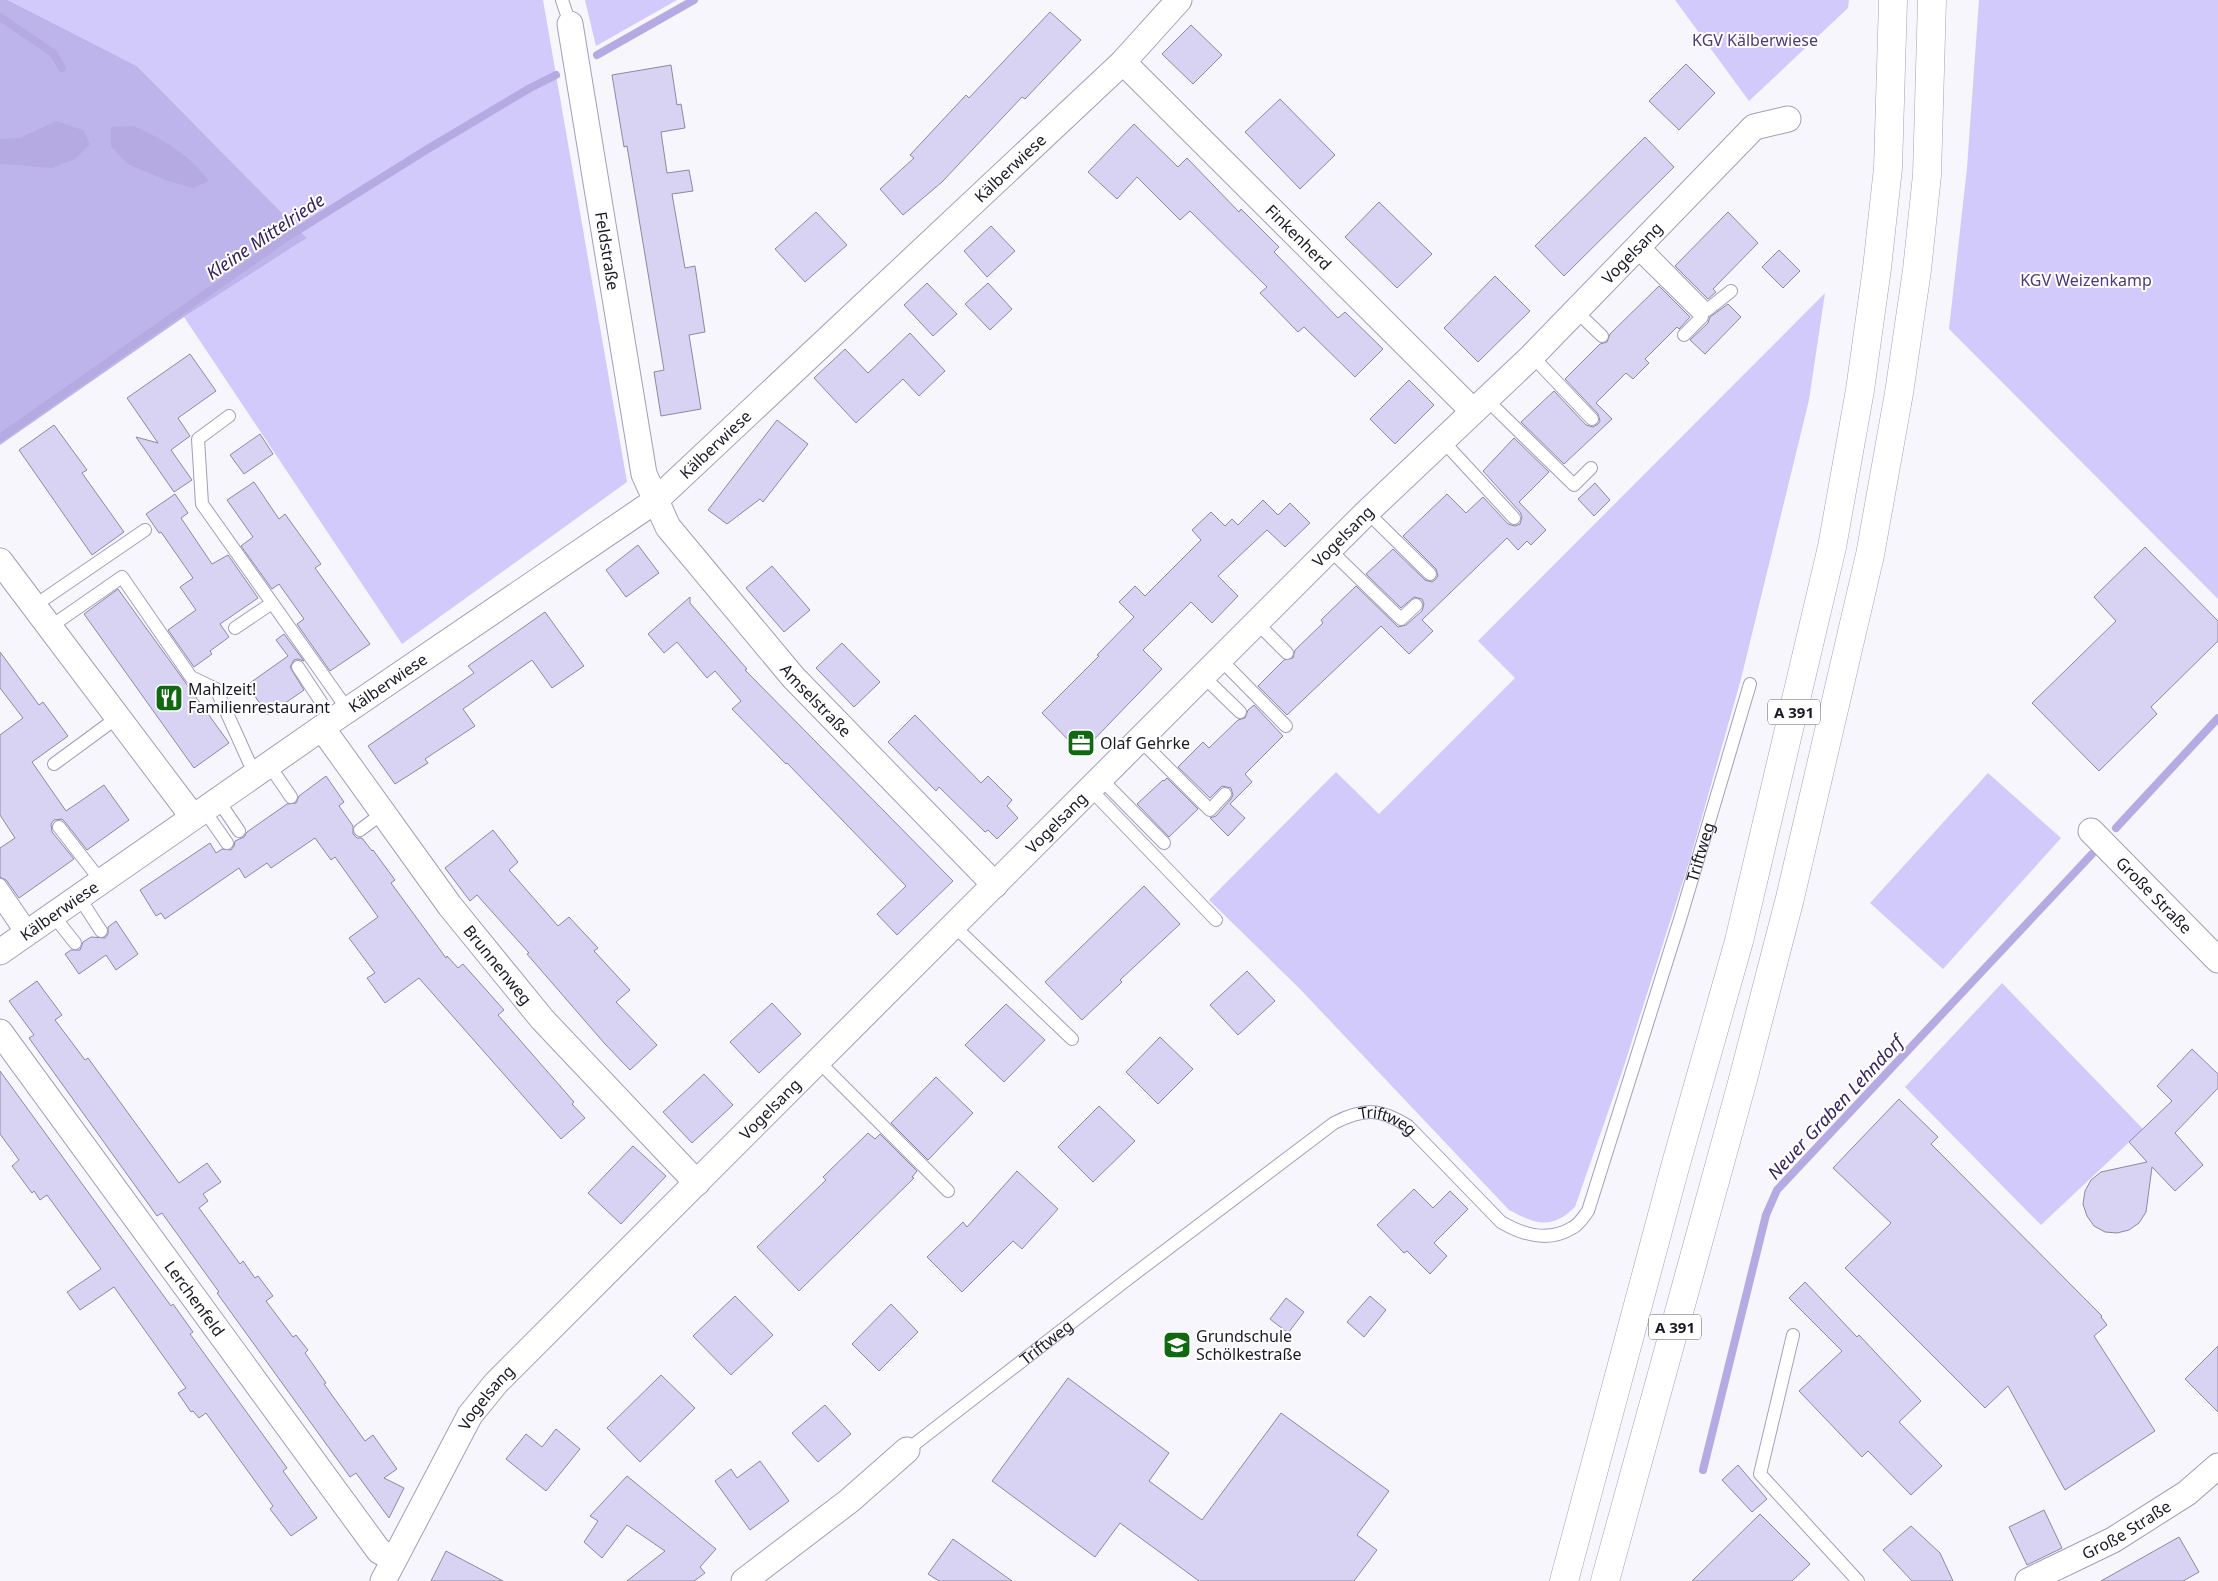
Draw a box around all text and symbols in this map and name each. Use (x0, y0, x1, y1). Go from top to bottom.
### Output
park label: KGV Kälberwiese (1692, 29, 1818, 51)
street label: Kälberwiese (969, 129, 1051, 207)
water label: Kleine Mittelriede (201, 187, 329, 285)
street label: Finkenherd (1261, 199, 1336, 275)
street label: Feldstraße (590, 210, 625, 292)
street label: Vogelsang (1597, 217, 1667, 289)
park label: KGV Weizenkamp (2020, 269, 2152, 291)
street label: Kälberwiese (675, 405, 756, 484)
street label: Vogelsang (1307, 501, 1378, 572)
street label: Kälberwiese (344, 648, 431, 717)
street label: Amselstraße (775, 659, 856, 742)
place label: Mahlzeit! Familienrestaurant (188, 678, 330, 718)
restaurant icon: Mahlzeit! Familienrestaurant (154, 683, 184, 713)
road number: A 391 (1768, 700, 1820, 724)
office icon: Olaf Gehrke (1066, 728, 1096, 758)
place label: Olaf Gehrke (1100, 732, 1190, 754)
street label: Vogelsang (1021, 787, 1092, 858)
street label: Triftweg (1681, 819, 1719, 885)
street label: Große Straße (2111, 852, 2197, 938)
street label: Kälberwiese (15, 876, 103, 946)
street label: Brunnenweg (459, 920, 537, 1009)
water label: Neuer Graben Lehndorf (1762, 1028, 1910, 1184)
street label: Vogelsang (734, 1074, 805, 1145)
street label: Triftweg (1357, 1101, 1422, 1140)
street label: Lerchenfeld (160, 1256, 230, 1341)
road number: A 391 (1649, 1314, 1701, 1340)
street label: Triftweg (1015, 1315, 1077, 1370)
place label: Grundschule Schölkestraße (1196, 1325, 1302, 1365)
school or university icon: Grundschule Schölkestraße (1162, 1330, 1192, 1360)
street label: Vogelsang (453, 1360, 519, 1434)
street label: Große Straße (2078, 1495, 2175, 1564)

